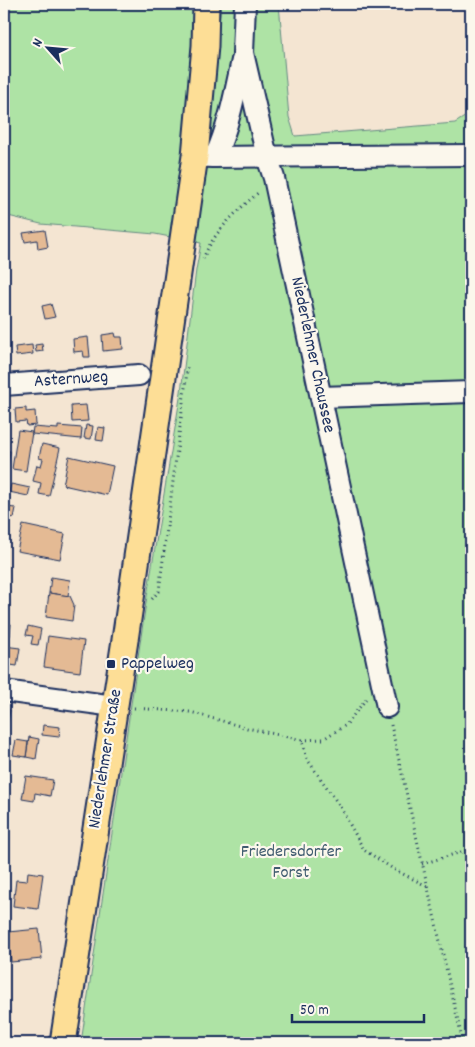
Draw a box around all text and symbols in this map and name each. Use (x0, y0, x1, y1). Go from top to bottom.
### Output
north arrow (22, 22, 72, 72)
text: N (28, 35, 49, 51)
street label: Niederlehmer Chaussee (283, 275, 341, 435)
street label: Asternweg (33, 365, 109, 395)
place label: Pappelweg (121, 652, 194, 677)
marker: Pappelweg (105, 658, 117, 670)
street label: Niederlehmer Straße (83, 687, 129, 831)
park label: Friedersdorfer Forst (241, 840, 342, 886)
scale bar (292, 992, 425, 1024)
text: 50 m (300, 1000, 329, 1022)

